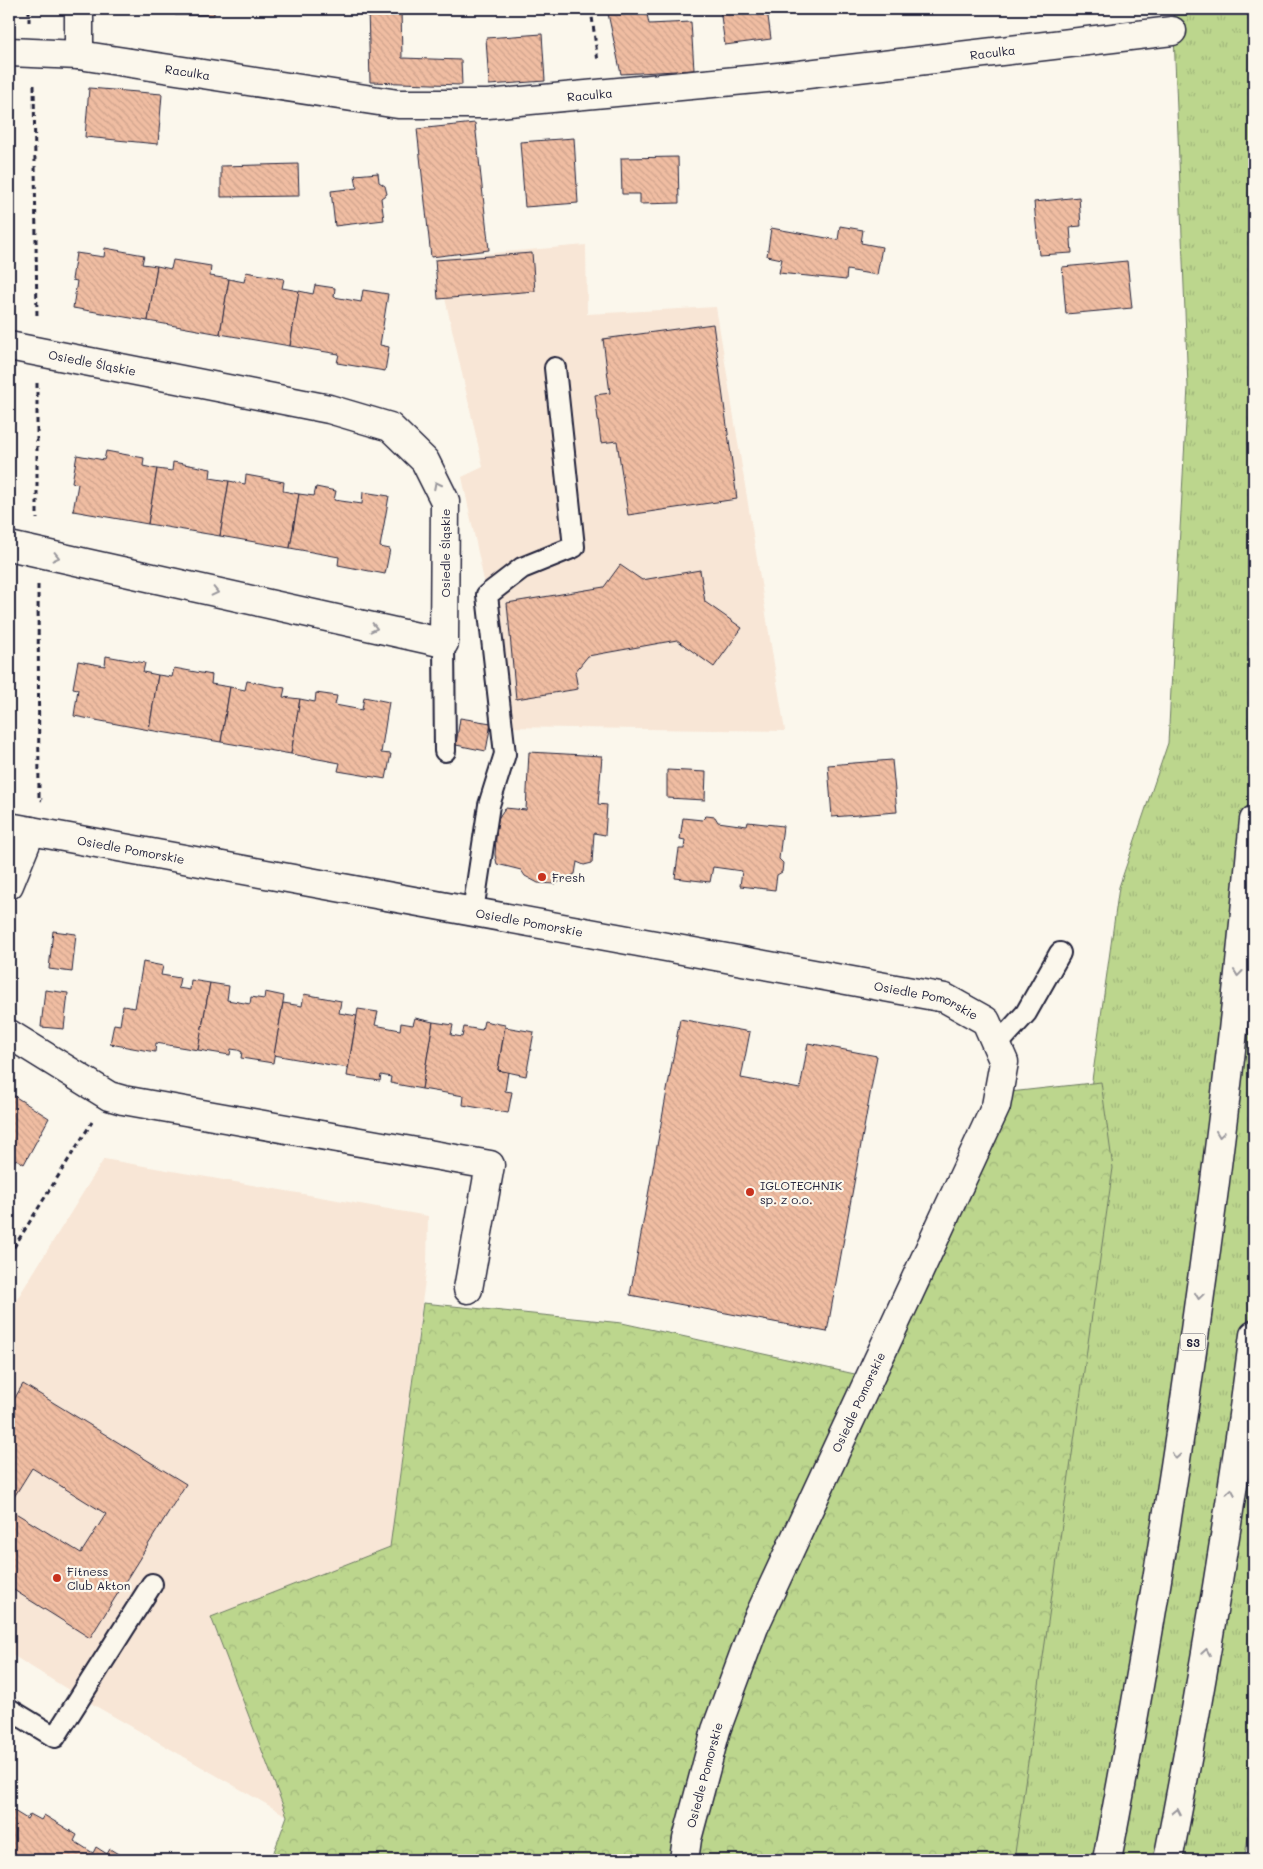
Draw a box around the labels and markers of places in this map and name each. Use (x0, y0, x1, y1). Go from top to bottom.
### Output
place label: Fresh (552, 869, 585, 885)
marker: Fresh (536, 871, 548, 883)
place label: IGLOTECHNIK sp. z o.o. (760, 1177, 843, 1207)
marker: IGLOTECHNIK sp. z o.o. (744, 1186, 756, 1198)
place label: Fitness Club Akton (67, 1563, 130, 1593)
marker: Fitness Club Akton (51, 1572, 63, 1584)

